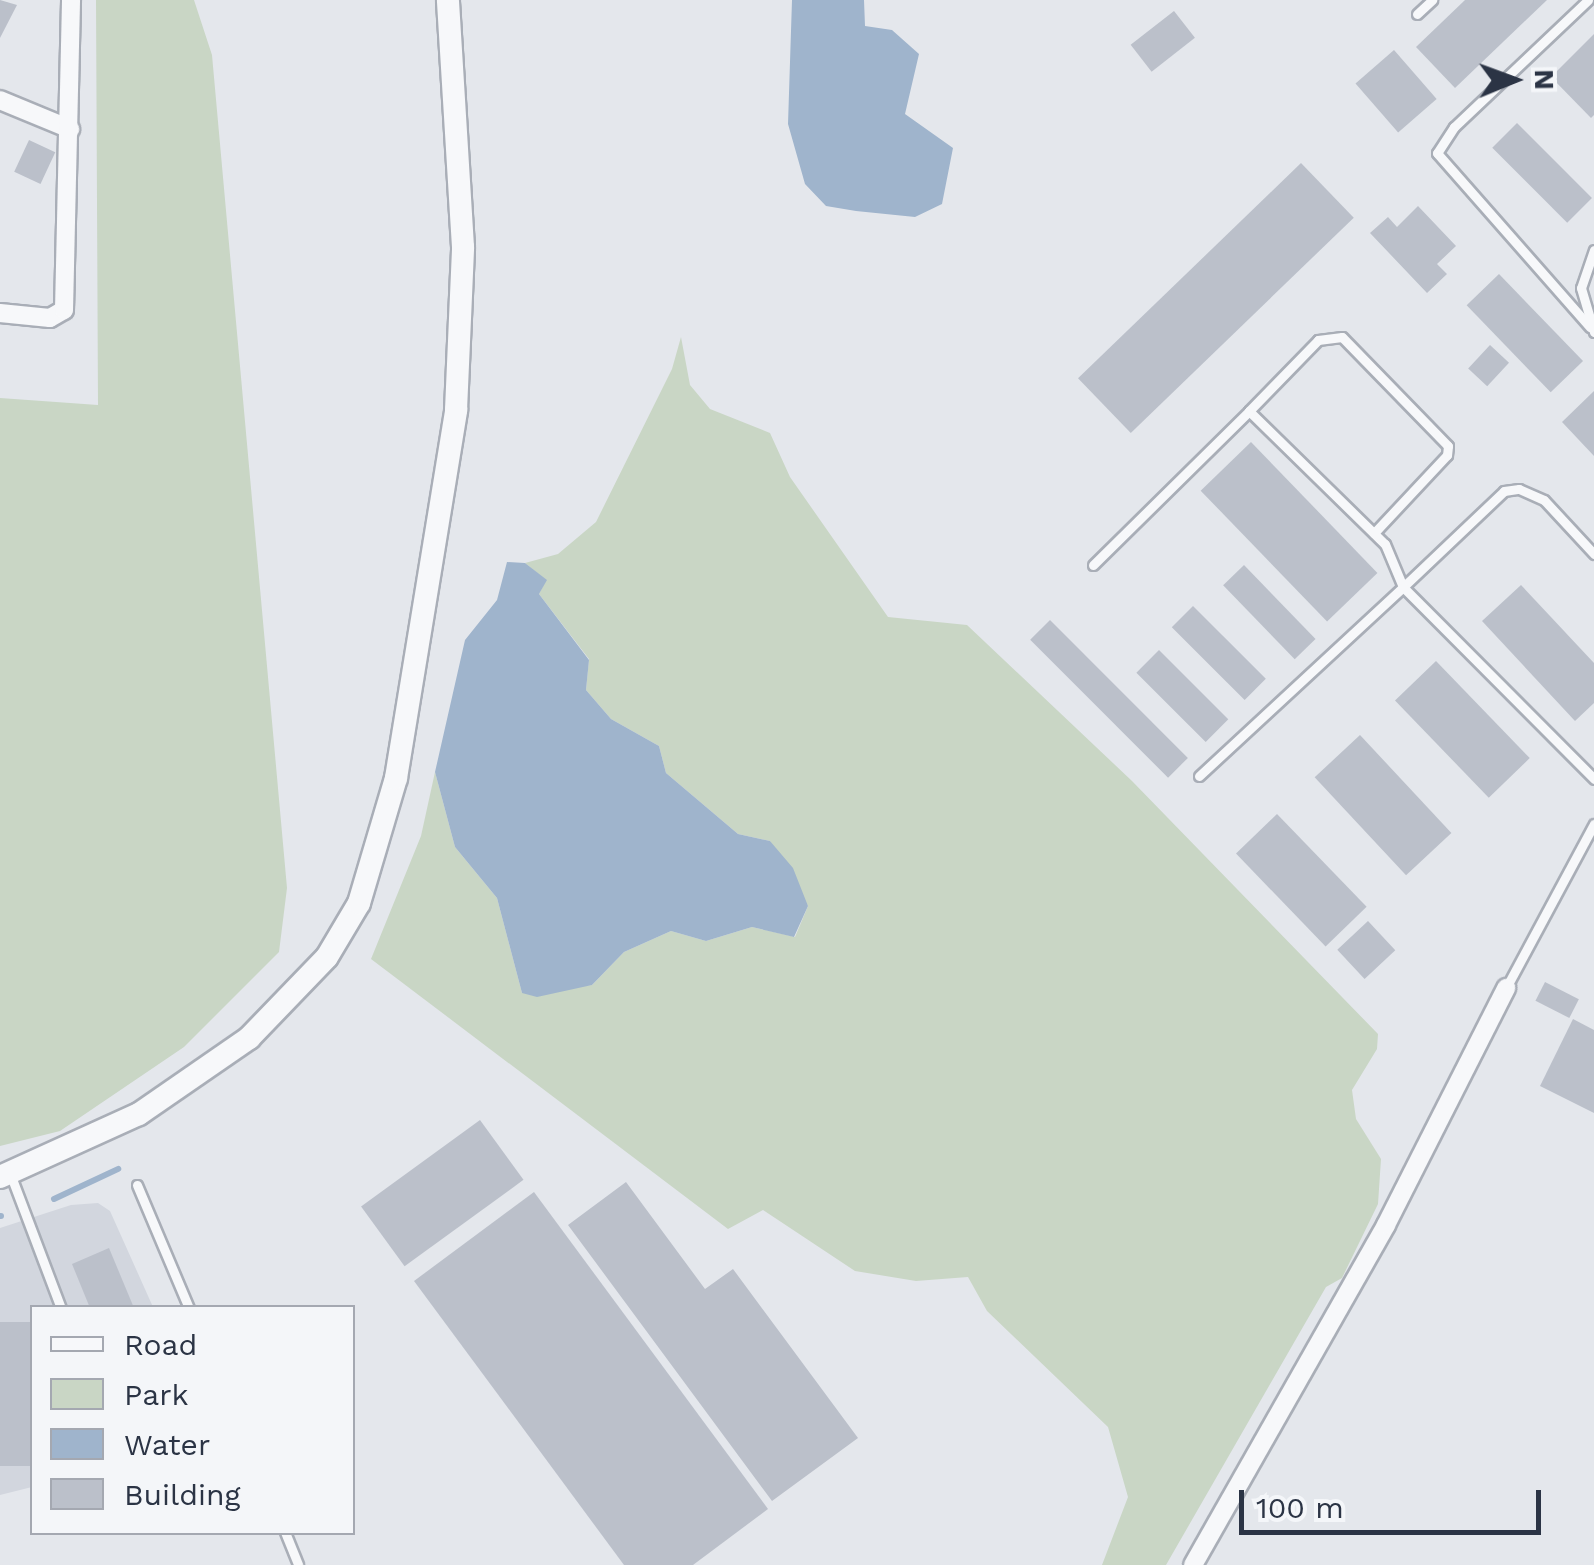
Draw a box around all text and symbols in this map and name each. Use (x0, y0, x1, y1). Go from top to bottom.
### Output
north arrow (1464, 30, 1564, 130)
text: N (1528, 69, 1561, 90)
legend (30, 1305, 355, 1535)
text: Road (124, 1327, 197, 1362)
text: Park (124, 1377, 189, 1412)
text: Water (124, 1427, 210, 1462)
scale bar (1244, 1470, 1546, 1532)
text: Building (124, 1477, 241, 1512)
text: 100 m (1256, 1490, 1344, 1525)

